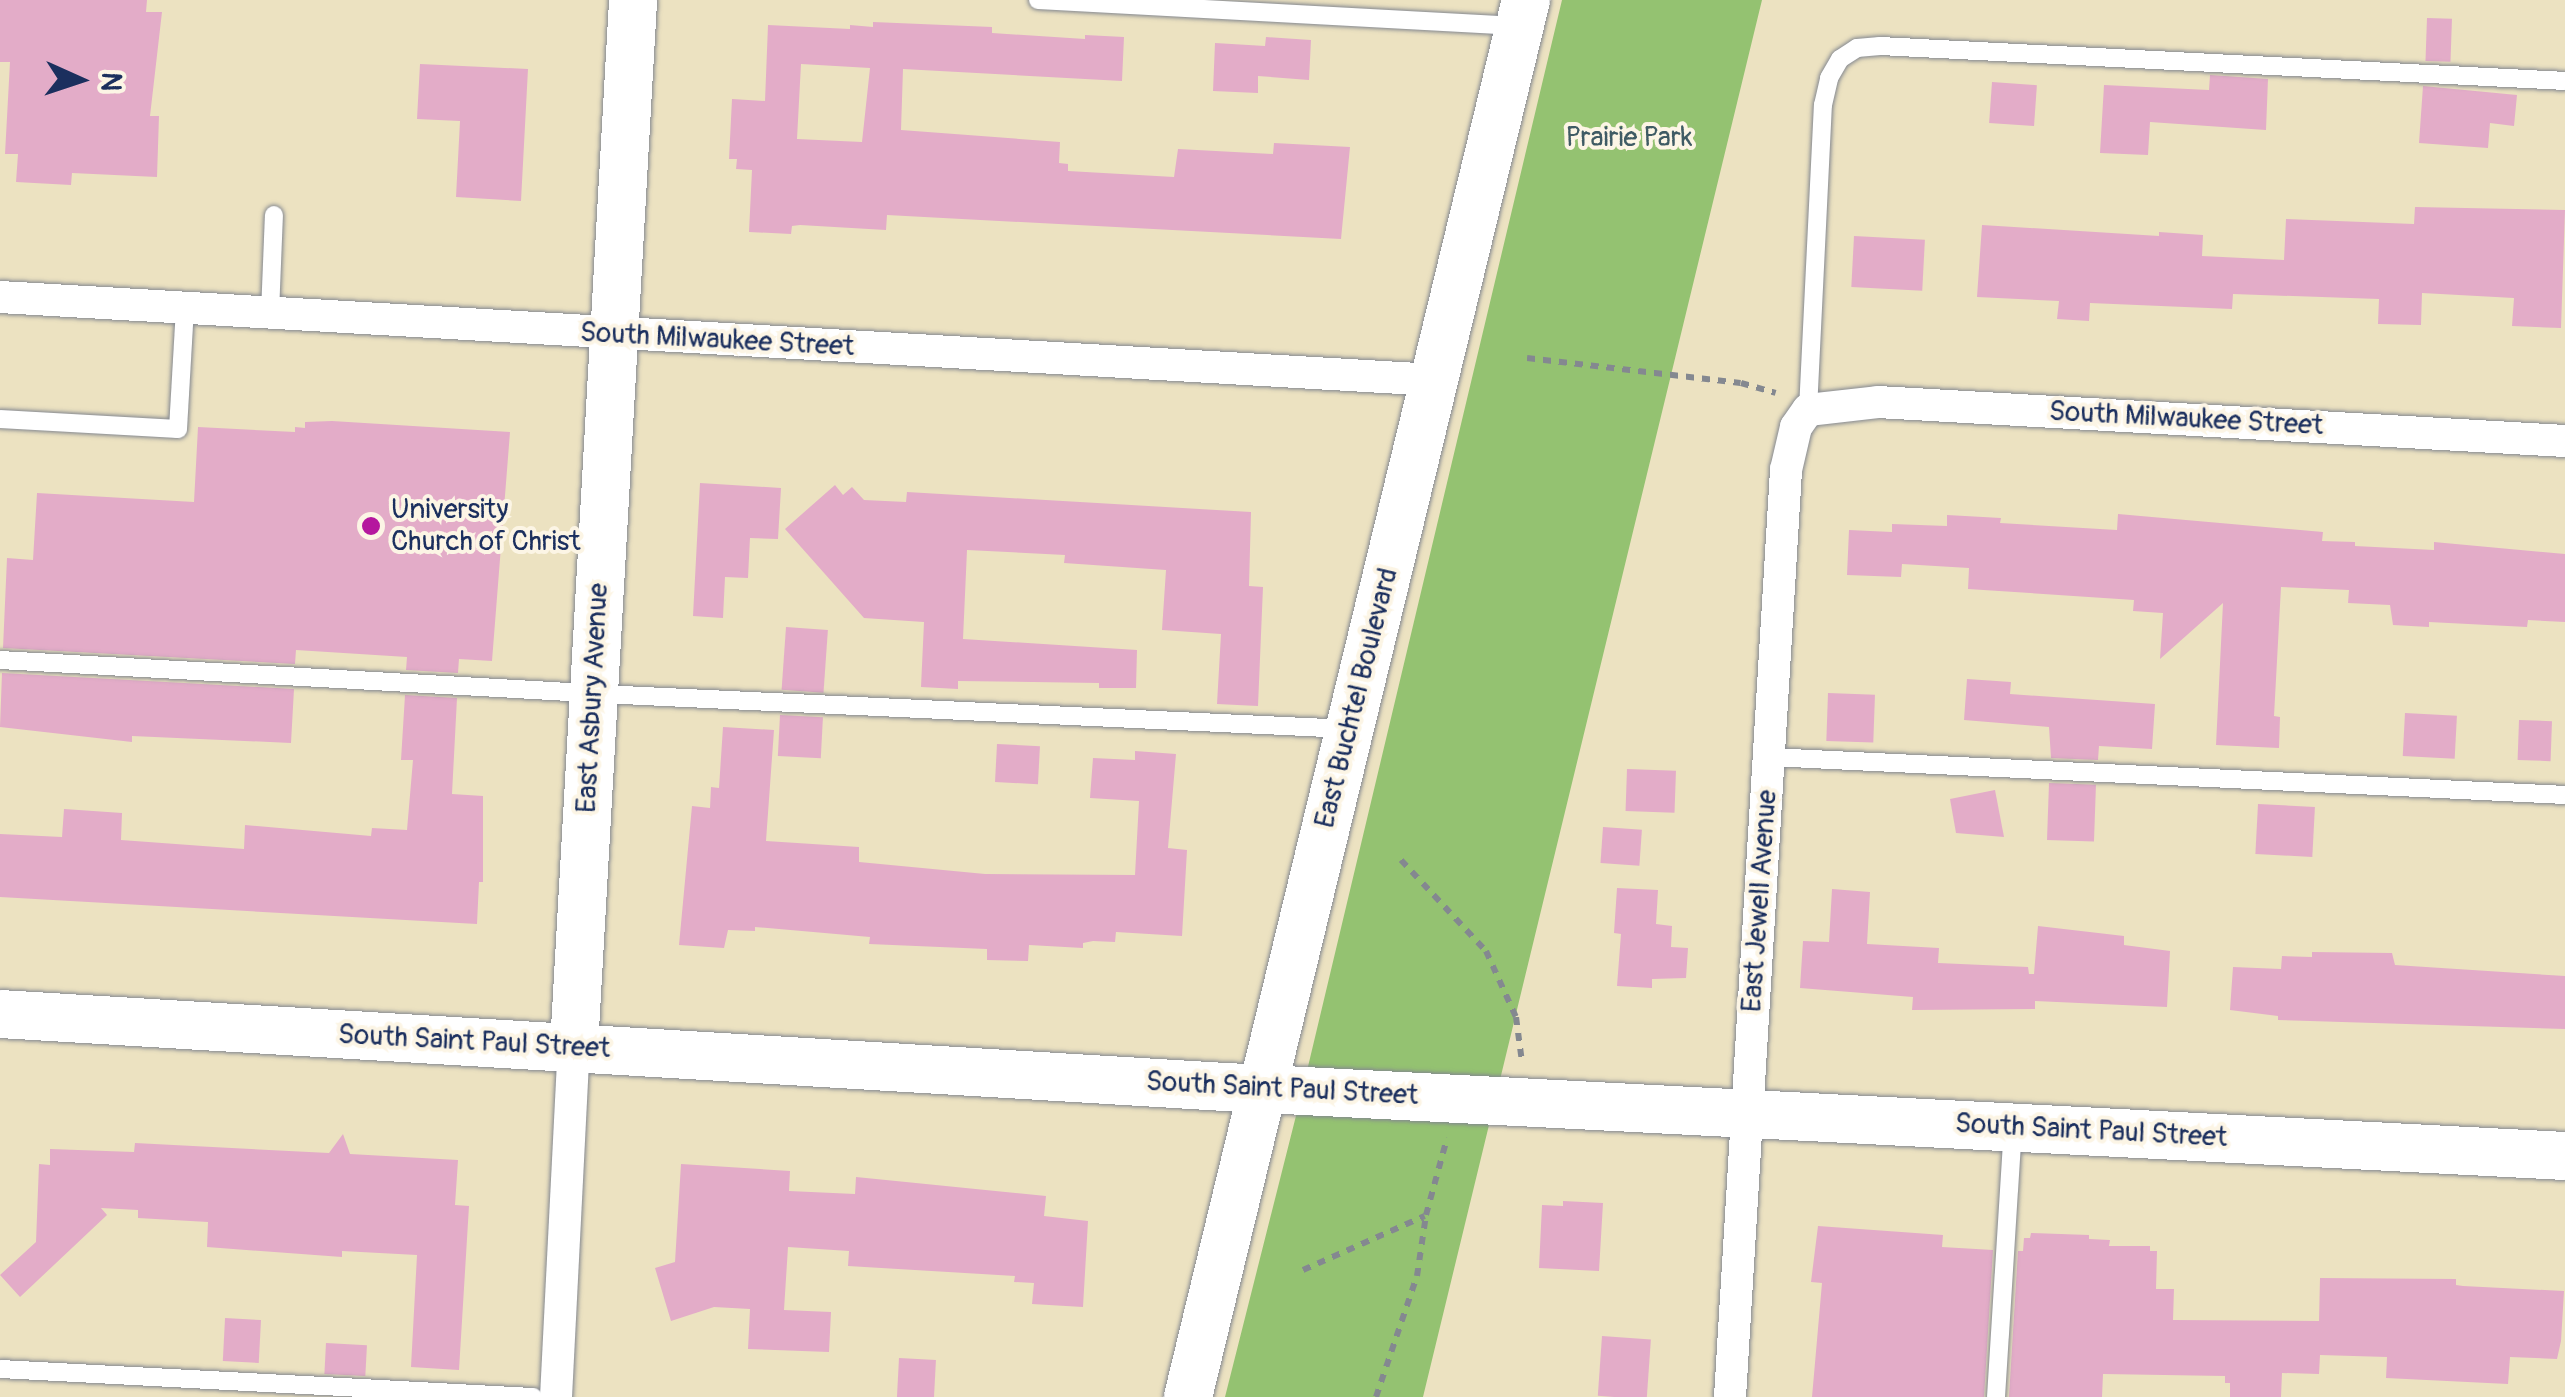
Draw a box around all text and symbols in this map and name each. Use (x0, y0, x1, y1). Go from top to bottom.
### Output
north arrow (30, 30, 130, 130)
text: N (92, 71, 128, 92)
park label: Prairie Park (1566, 121, 1692, 155)
street label: South Milwaukee Street (579, 316, 855, 364)
street label: South Milwaukee Street (2048, 395, 2324, 443)
place label: University Church of Christ (391, 493, 581, 559)
marker: University Church of Christ (360, 515, 382, 537)
street label: East Buchtel Boulevard (1308, 565, 1406, 831)
street label: East Asbury Avenue (570, 582, 616, 814)
street label: East Jewell Avenue (1735, 789, 1785, 1013)
street label: South Saint Paul Street (337, 1018, 611, 1066)
street label: South Saint Paul Street (1145, 1065, 1419, 1113)
street label: South Saint Paul Street (1954, 1107, 2228, 1155)

